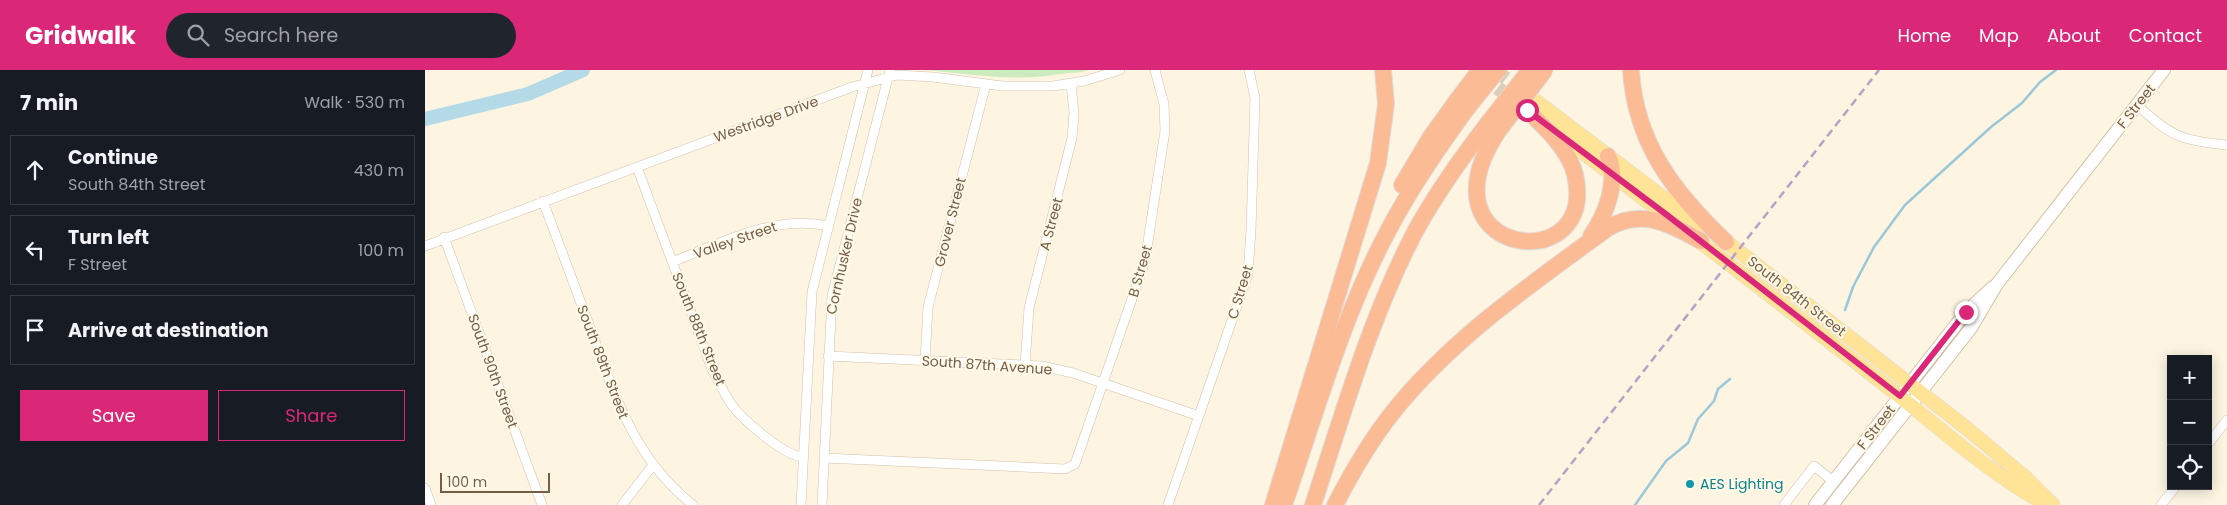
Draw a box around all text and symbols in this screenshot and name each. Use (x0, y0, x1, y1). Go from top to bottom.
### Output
search box (166, 13, 516, 58)
text: Gridwalk (25, 19, 136, 52)
icon: search (184, 21, 212, 49)
text: Search here (224, 22, 338, 49)
text: Home (1897, 23, 1951, 48)
text: Map (1979, 23, 2019, 48)
text: About (2047, 23, 2101, 48)
text: Contact (2129, 23, 2202, 48)
street label: F Street (2112, 79, 2160, 133)
text: 7 min (20, 88, 78, 117)
text: Walk · 530 m (304, 91, 405, 114)
street label: Westridge Drive (711, 91, 821, 147)
route start (1516, 99, 1539, 122)
text: Continue (68, 144, 158, 171)
icon: ahead (21, 156, 49, 184)
text: 430 m (354, 159, 404, 182)
text: South 84th Street (68, 173, 206, 196)
street label: Grover Street (929, 175, 971, 269)
street label: Cornhusker Drive (821, 195, 867, 316)
street label: A Street (1034, 195, 1068, 253)
street label: Valley Street (691, 216, 779, 264)
text: Turn left (68, 224, 149, 251)
icon: left (21, 236, 49, 264)
text: 100 m (358, 239, 404, 262)
street label: B Street (1123, 243, 1157, 299)
street label: South 84th Street (1743, 251, 1851, 341)
text: F Street (68, 253, 127, 276)
street label: C Street (1222, 263, 1258, 321)
street label: South 88th Street (667, 269, 731, 389)
route end (1955, 301, 1978, 324)
street label: South 89th Street (572, 302, 634, 422)
street label: South 90th Street (463, 311, 523, 431)
icon: arrive (21, 316, 49, 344)
text: Arrive at destination (68, 317, 269, 344)
street label: South 87th Avenue (921, 350, 1053, 380)
map controls (2167, 355, 2212, 490)
button: + (2167, 355, 2212, 400)
button: Save (20, 390, 208, 441)
button: Share (218, 390, 405, 441)
street label: F Street (1852, 400, 1900, 454)
button: − (2167, 400, 2212, 445)
button: locate (2167, 445, 2212, 490)
scale bar (440, 470, 550, 493)
text: 100 m (447, 472, 487, 492)
place label: AES Lighting (1700, 474, 1783, 494)
marker: AES Lighting (1684, 478, 1696, 490)

